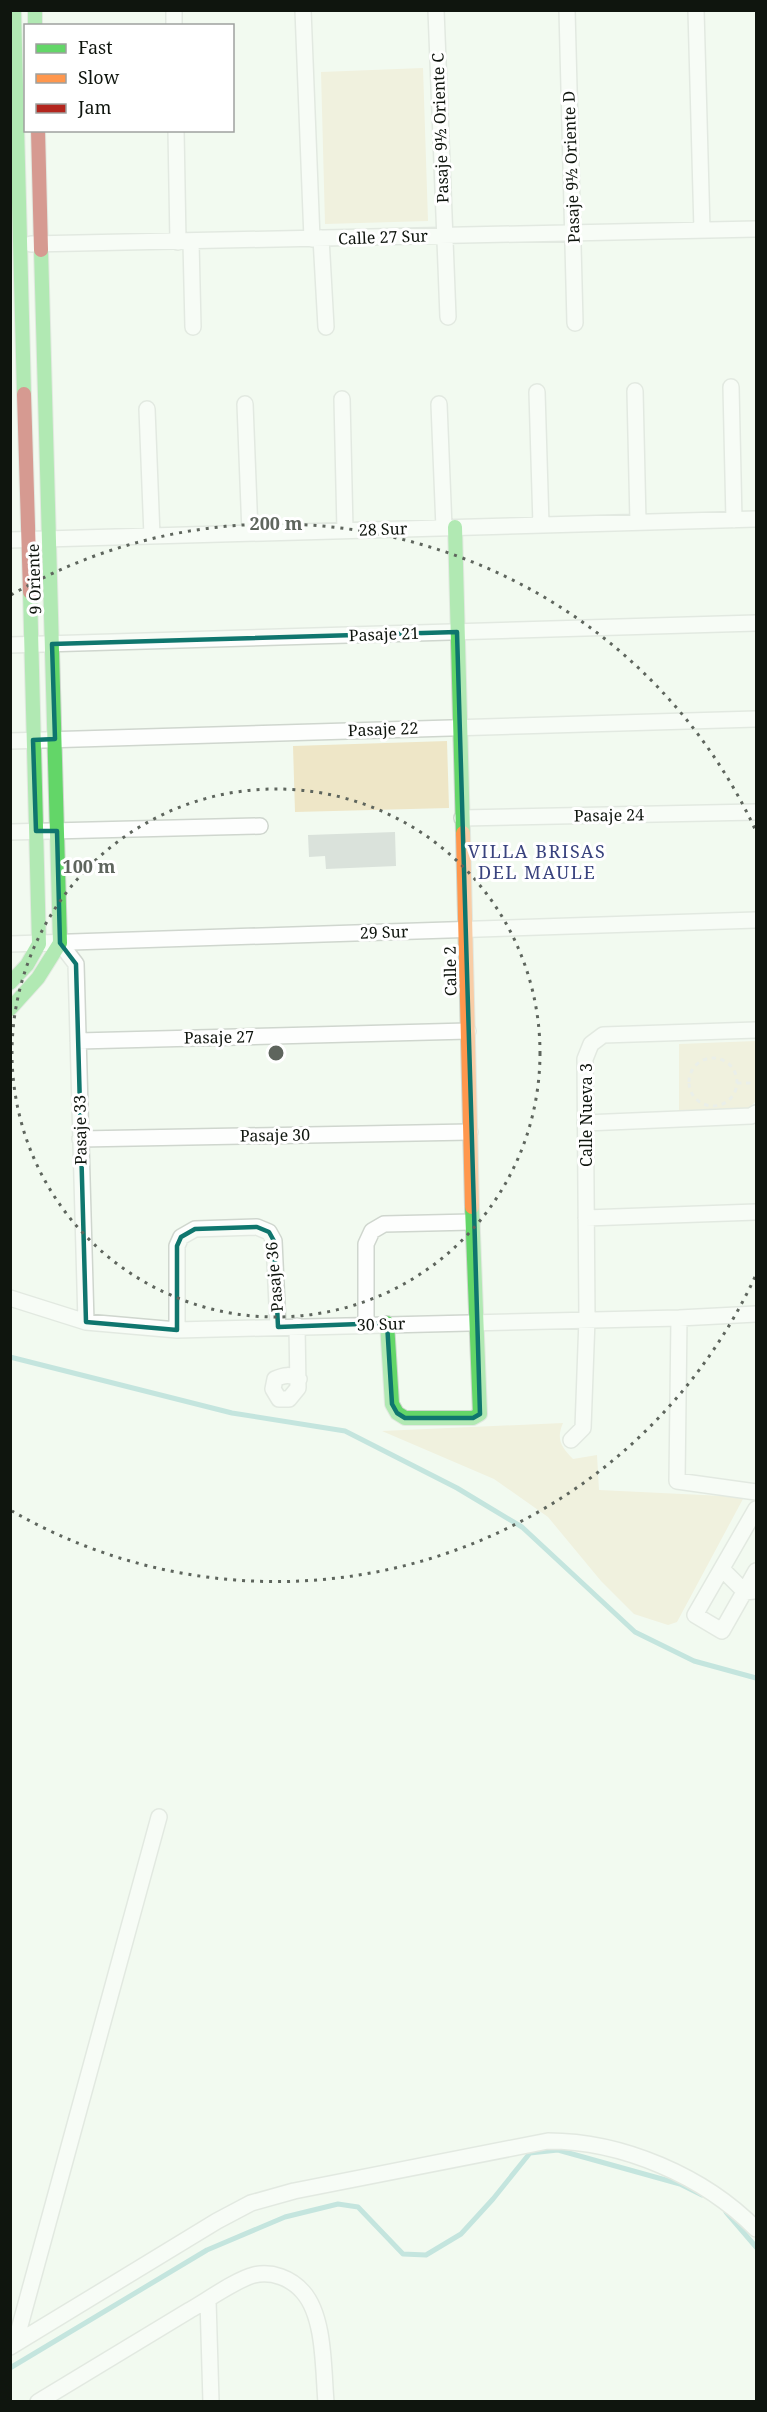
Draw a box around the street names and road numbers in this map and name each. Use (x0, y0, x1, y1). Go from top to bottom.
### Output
street label: Pasaje 9½ Oriente C (426, 52, 454, 204)
street label: Pasaje 9½ Oriente D (557, 90, 585, 244)
street label: Calle 27 Sur (338, 224, 429, 250)
street label: 28 Sur (358, 517, 408, 541)
street label: 9 Oriente (22, 543, 46, 615)
street label: Pasaje 21 (348, 622, 420, 646)
street label: Pasaje 22 (347, 717, 419, 741)
street label: Pasaje 24 (574, 803, 644, 827)
street label: 29 Sur (359, 920, 409, 944)
street label: Calle 2 (439, 946, 461, 996)
street label: Pasaje 27 (184, 1025, 254, 1049)
street label: Calle Nueva 3 (575, 1063, 597, 1167)
street label: Pasaje 33 (68, 1095, 92, 1165)
street label: Pasaje 30 (240, 1123, 310, 1147)
street label: Pasaje 36 (260, 1241, 288, 1313)
street label: 30 Sur (356, 1312, 406, 1336)

